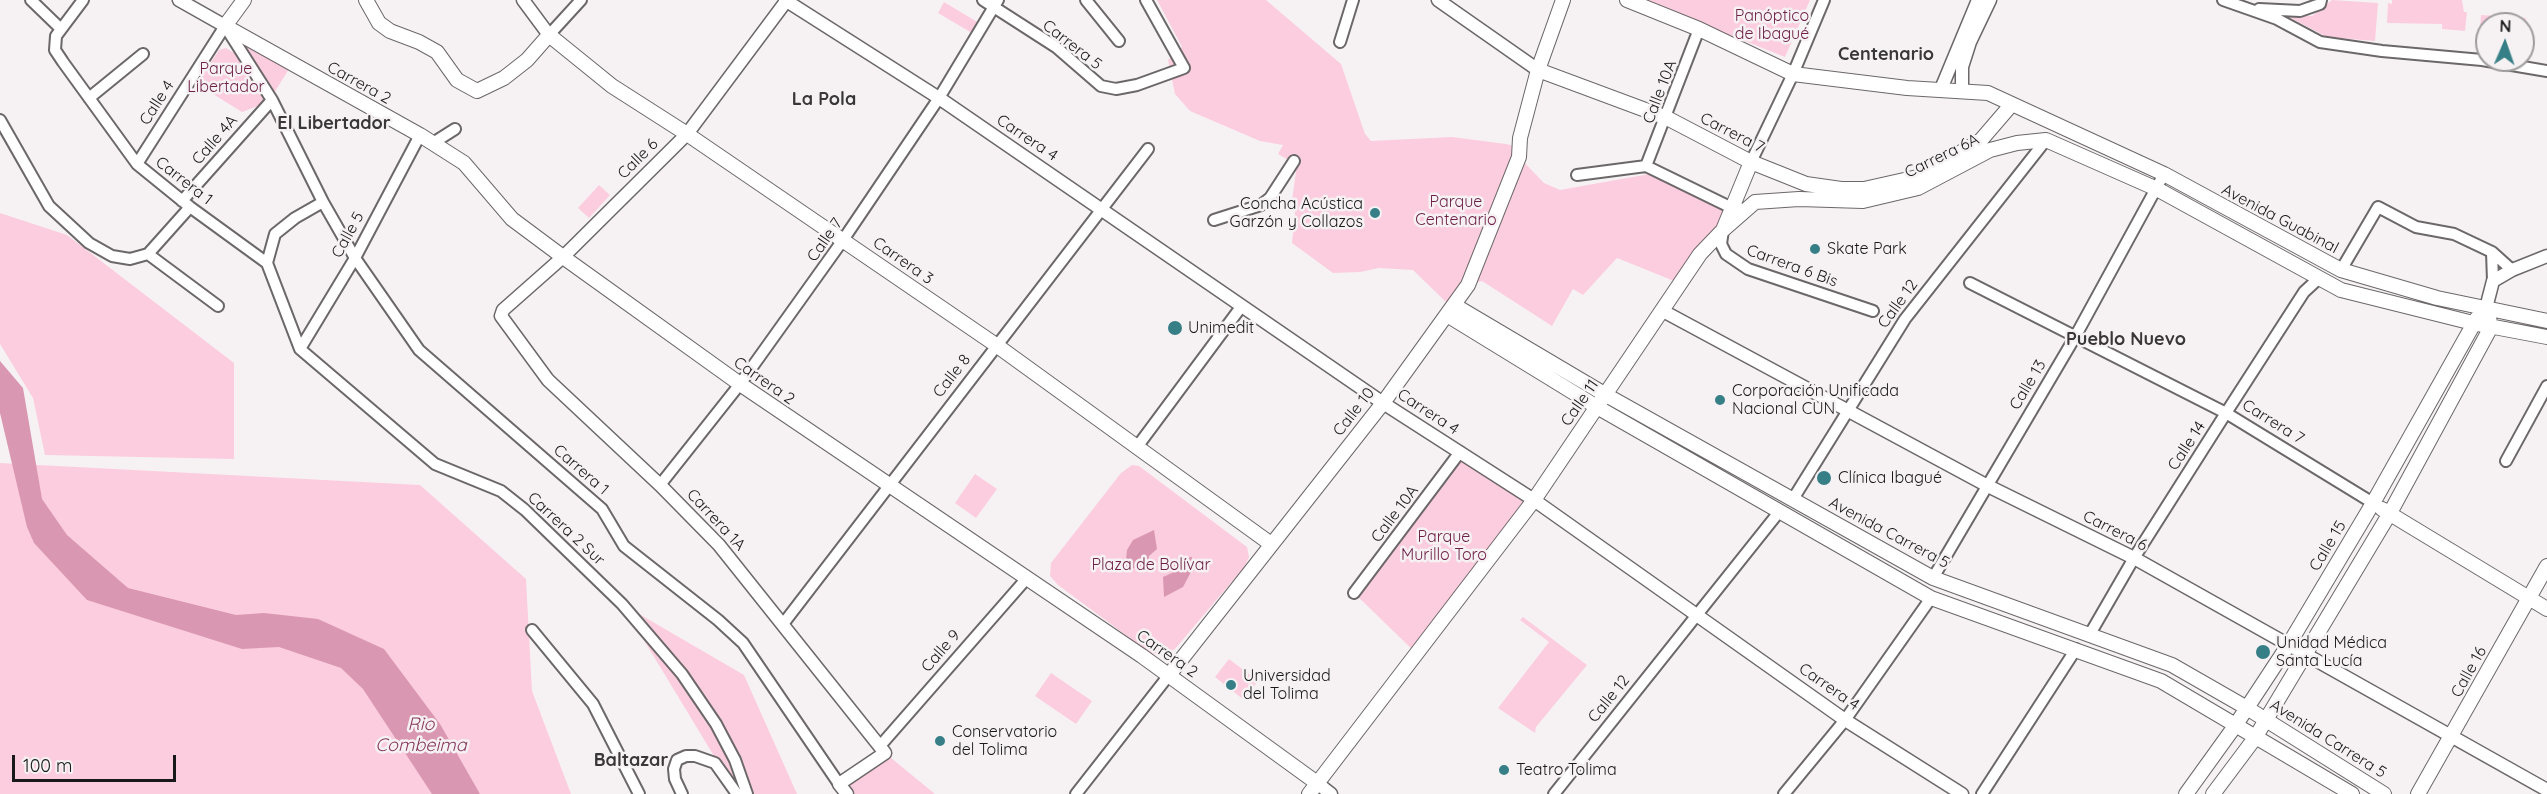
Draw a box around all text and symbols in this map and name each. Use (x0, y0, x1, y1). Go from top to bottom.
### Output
park label: Panóptico de Ibagué (1735, 6, 1809, 44)
north arrow (2475, 12, 2535, 72)
street label: Carrera 5 (1039, 16, 1105, 74)
text: N (2499, 16, 2512, 36)
district label: Centenario (1838, 44, 1934, 66)
street label: Carrera 2 (324, 58, 394, 108)
street label: Calle 10A (1639, 58, 1681, 126)
park label: Parque Libertador (187, 59, 265, 97)
street label: Calle 4 (136, 77, 178, 129)
district label: La Pola (792, 89, 856, 111)
street label: Carrera 7 (1697, 109, 1767, 157)
street label: Calle 4A (188, 111, 242, 169)
street label: Carrera 4 (993, 111, 1061, 165)
district label: El Libertador (277, 113, 391, 135)
street label: Carrera 6A (1902, 130, 1982, 182)
street label: Calle 6 (614, 135, 662, 183)
street label: Carrera 1 (152, 153, 216, 209)
street label: Avenida Guabinal (2218, 180, 2342, 258)
park label: Parque Centenario (1415, 192, 1497, 230)
place label: Concha Acústica Garzón y Collazos (1230, 194, 1363, 232)
marker: Concha Acústica Garzón y Collazos (1368, 206, 1382, 220)
street label: Calle 5 (328, 209, 368, 261)
street label: Calle 7 (803, 214, 847, 266)
street label: Carrera 3 (869, 233, 937, 289)
place label: Skate Park (1827, 239, 1907, 259)
street label: Carrera 6 Bis (1744, 241, 1840, 291)
marker: Skate Park (1808, 242, 1822, 256)
street label: Calle 12 (1874, 276, 1922, 332)
place label: Unimedit (1188, 318, 1254, 338)
marker: Unimedit (1166, 319, 1184, 337)
district label: Pueblo Nuevo (2066, 329, 2186, 351)
street label: Calle 8 (929, 351, 975, 401)
street label: Carrera 2 (730, 353, 798, 409)
street label: Calle 13 (2006, 356, 2050, 414)
street label: Calle 11 (1557, 376, 1603, 430)
place label: Corporación Unificada Nacional CUN (1732, 381, 1899, 419)
street label: Calle 10 (1329, 384, 1379, 440)
street label: Carrera 4 (1394, 385, 1462, 439)
marker: Corporación Unificada Nacional CUN (1713, 393, 1727, 407)
street label: Carrera 7 (2238, 395, 2308, 449)
street label: Calle 14 (2164, 418, 2210, 474)
street label: Carrera 1 (549, 441, 613, 499)
place label: Clínica Ibagué (1838, 468, 1942, 488)
marker: Clínica Ibagué (1815, 469, 1833, 487)
street label: Calle 10A (1367, 482, 1423, 546)
street label: Carrera 1A (683, 485, 749, 555)
street label: Carrera 2 Sur (523, 488, 609, 570)
street label: Avenida Carrera 5 (1825, 493, 1953, 573)
street label: Carrera 6 (2080, 507, 2150, 555)
street label: Calle 15 (2306, 517, 2350, 575)
park label: Parque Murillo Toro (1401, 527, 1487, 565)
park label: Plaza de Bolívar (1091, 555, 1211, 575)
street label: Calle 9 (917, 626, 965, 676)
street label: Carrera 2 (1133, 626, 1201, 682)
place label: Unidad Médica Santa Lucía (2276, 633, 2387, 671)
marker: Unidad Médica Santa Lucía (2254, 643, 2272, 661)
street label: Calle 16 (2447, 643, 2491, 701)
street label: Carrera 4 (1795, 659, 1863, 715)
place label: Universidad del Tolima (1243, 666, 1331, 704)
street label: Calle 12 (1584, 671, 1634, 727)
marker: Universidad del Tolima (1224, 678, 1238, 692)
street label: Avenida Carrera 5 (2266, 695, 2390, 783)
water label: Rio Combeima (375, 714, 467, 756)
place label: Conservatorio del Tolima (952, 722, 1057, 760)
marker: Conservatorio del Tolima (933, 734, 947, 748)
scale bar (15, 743, 178, 781)
district label: Baltazar (594, 750, 668, 772)
text: 100 m (23, 754, 72, 777)
place label: Teatro Tolima (1516, 760, 1617, 780)
marker: Teatro Tolima (1497, 763, 1511, 777)

